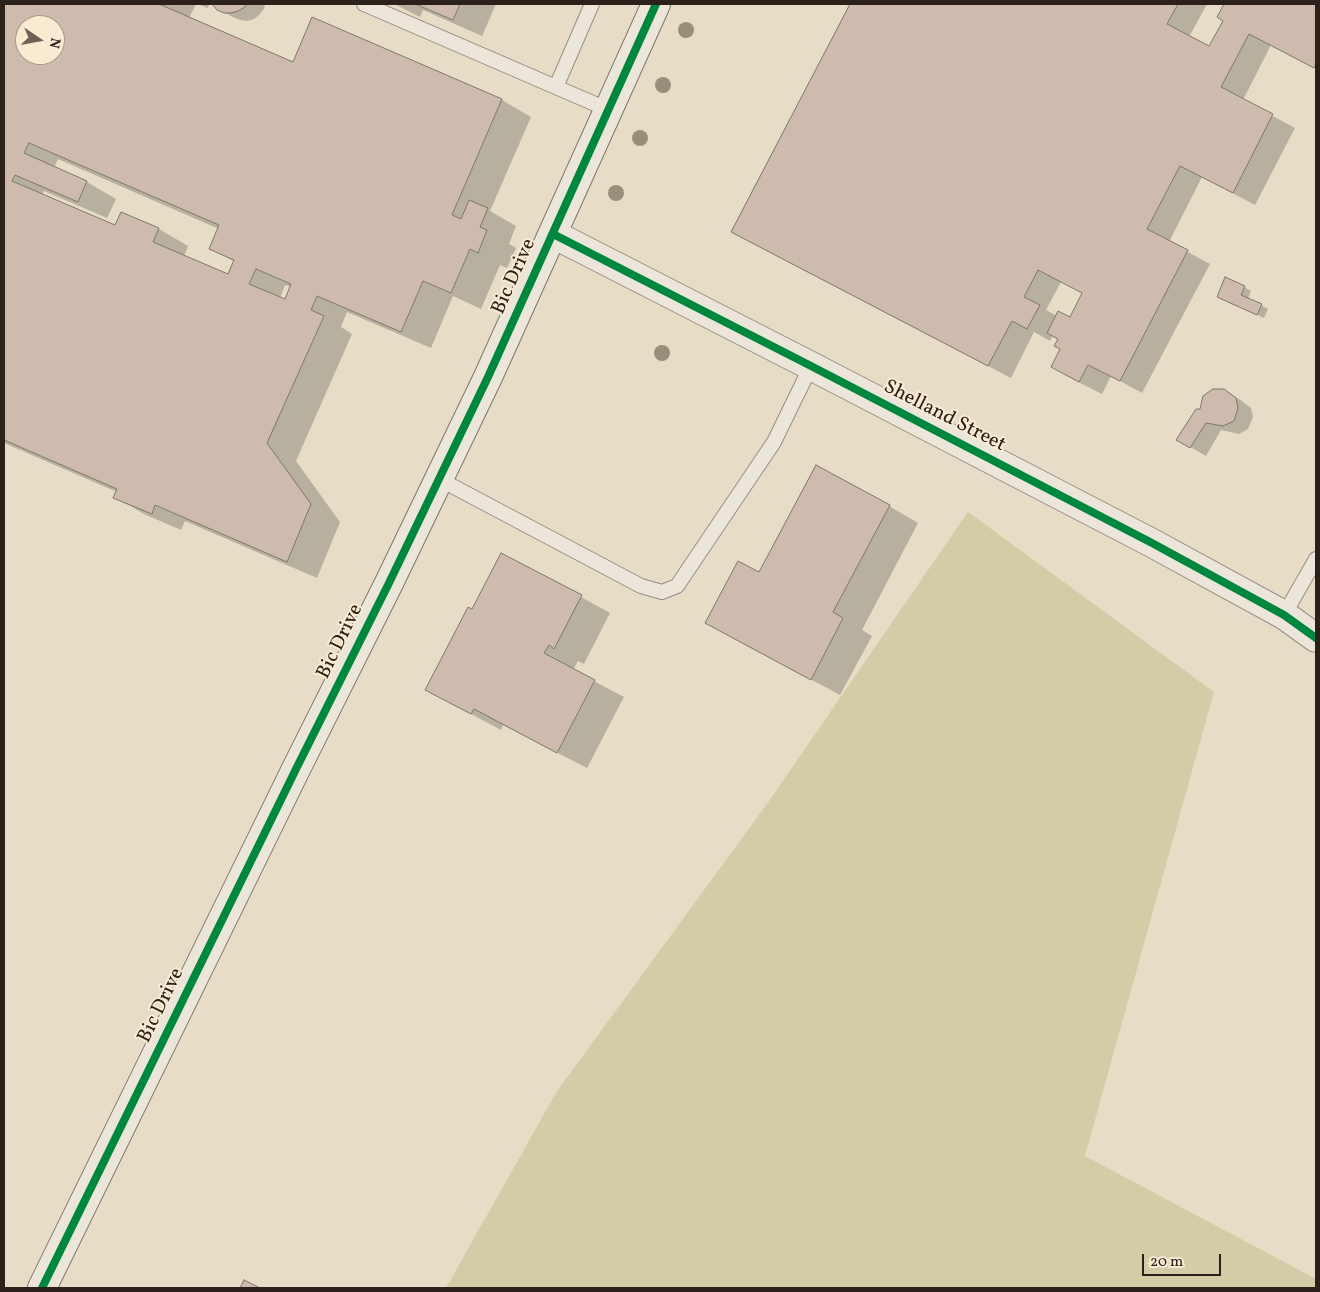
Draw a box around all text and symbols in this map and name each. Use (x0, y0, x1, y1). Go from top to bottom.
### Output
north arrow (15, 15, 65, 65)
text: N (44, 36, 65, 50)
street label: Bic Drive (488, 235, 542, 319)
street label: Shelland Street (879, 376, 1009, 458)
street label: Bic Drive (313, 601, 369, 683)
street label: Bic Drive (134, 965, 190, 1047)
scale bar (1145, 1244, 1224, 1276)
text: 20 m (1150, 1252, 1183, 1273)

